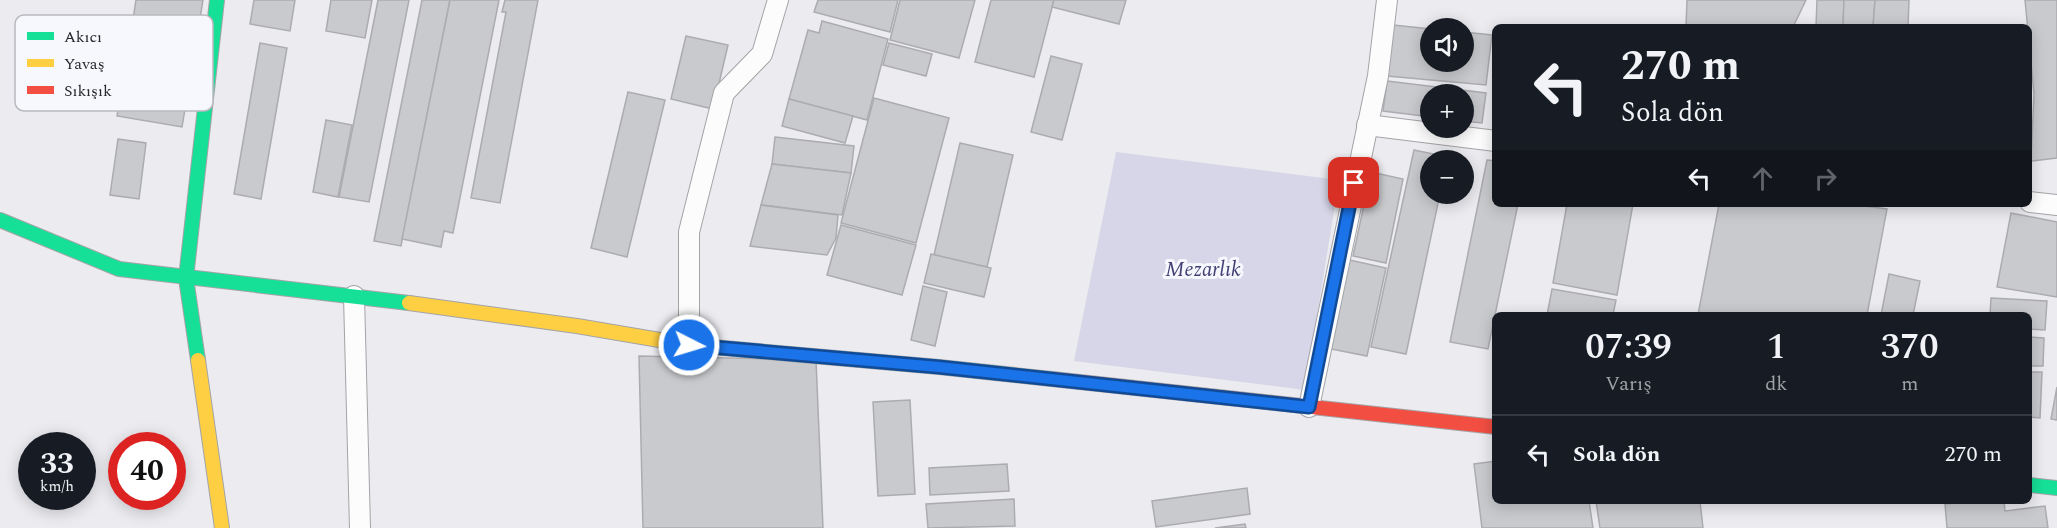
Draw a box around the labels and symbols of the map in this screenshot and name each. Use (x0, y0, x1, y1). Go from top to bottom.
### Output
legend (15, 15, 213, 111)
text: Akıcı (64, 25, 102, 49)
text: Yavaş (64, 52, 105, 76)
text: Sıkışık (64, 79, 112, 103)
pin (1328, 157, 1379, 208)
park label: Mezarlık (1165, 254, 1241, 286)
position arrow (657, 313, 721, 377)
speed limit sign: 40 (108, 432, 186, 510)

